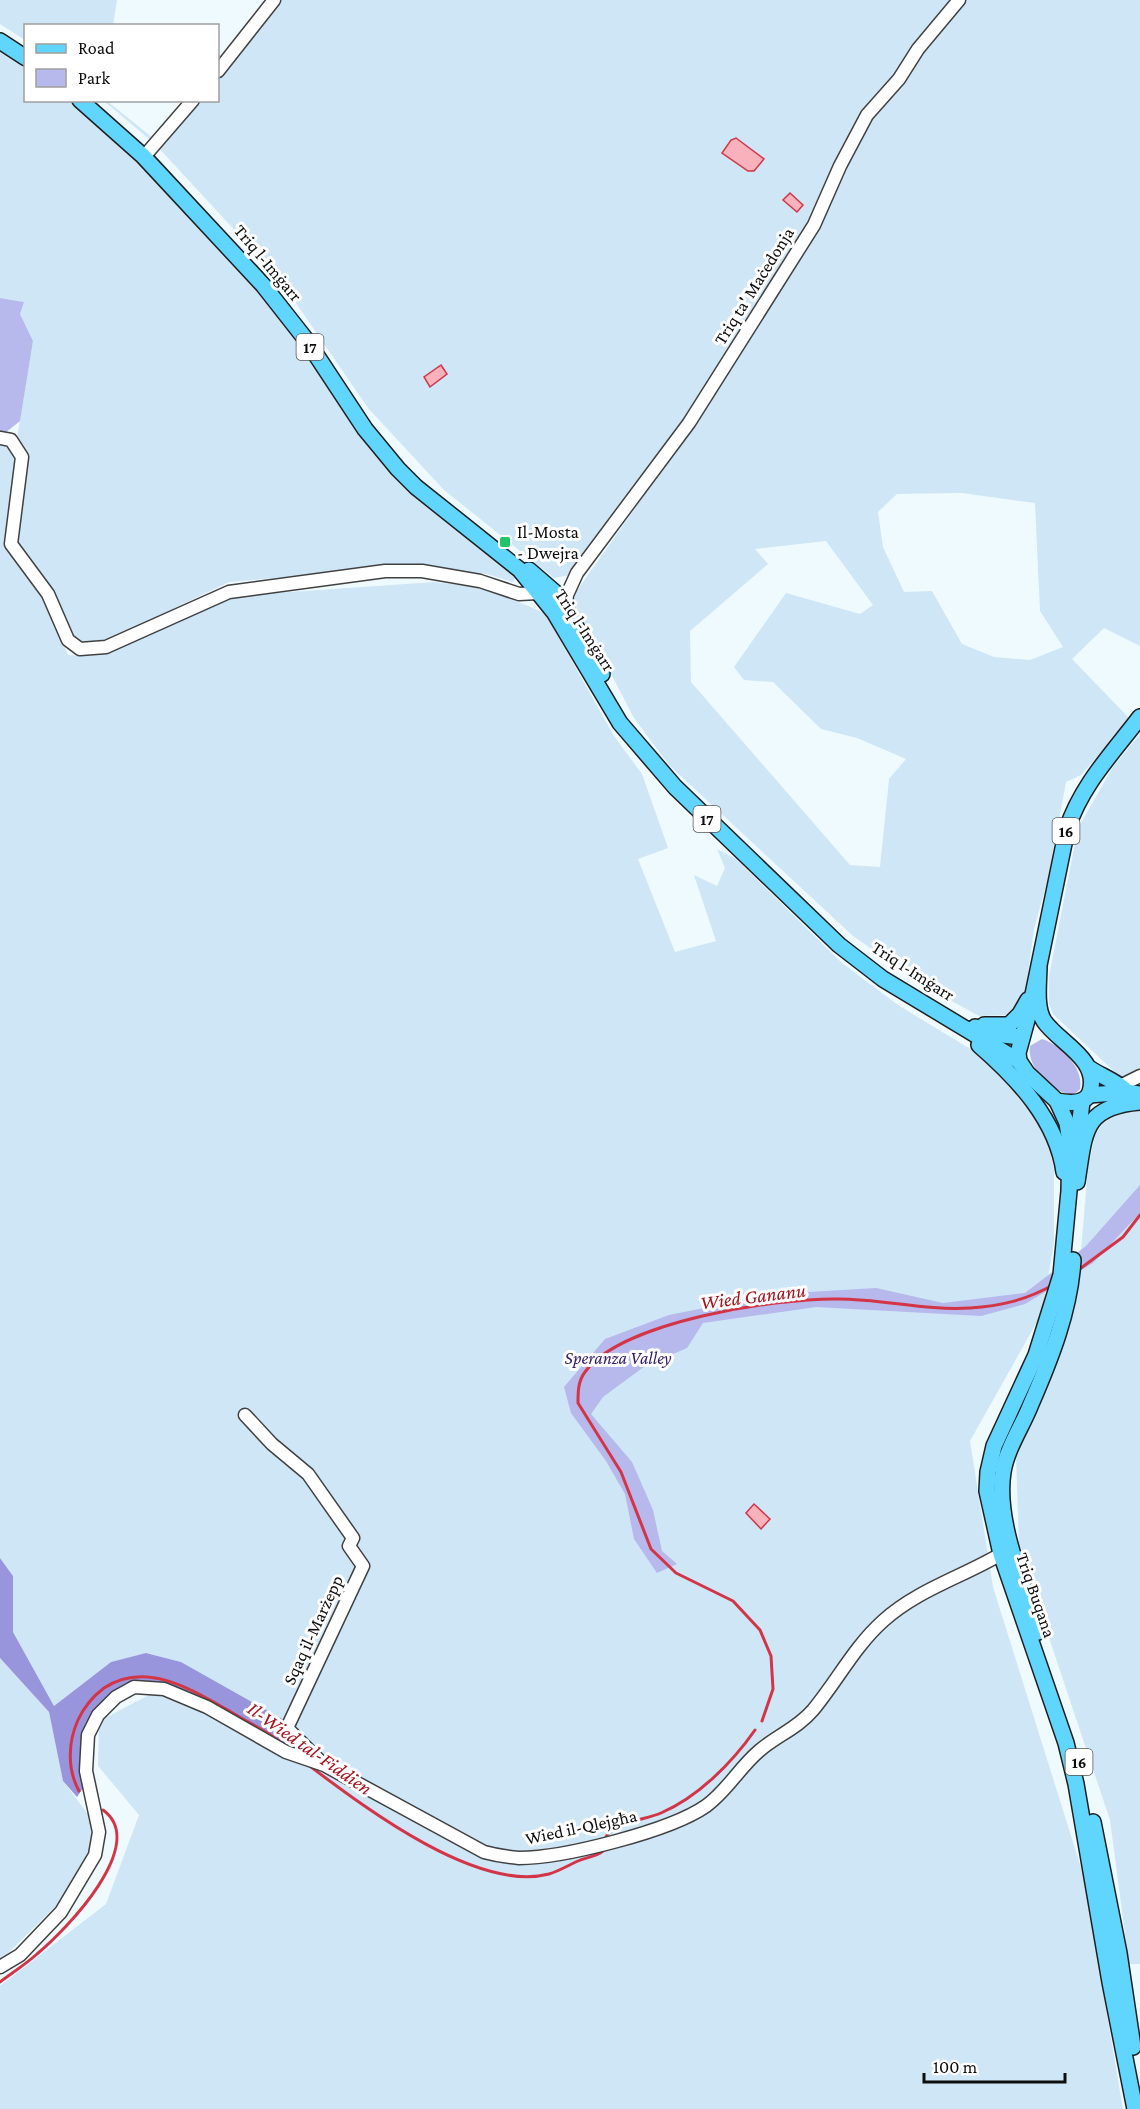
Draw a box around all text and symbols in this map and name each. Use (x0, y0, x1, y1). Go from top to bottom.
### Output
legend (24, 24, 219, 102)
text: Road (78, 38, 115, 58)
text: Park (78, 68, 110, 88)
street label: Triq l-Imġarr (230, 220, 306, 306)
street label: Triq ta' Maċedonja (710, 224, 799, 349)
road number: 17 (296, 334, 324, 360)
place label: Il-Mosta - Dwejra (517, 522, 579, 564)
marker: Il-Mosta - Dwejra (498, 535, 512, 549)
street label: Triq l-Imġarr (551, 585, 619, 676)
road number: 17 (694, 806, 720, 832)
road number: 16 (1052, 818, 1080, 844)
street label: Triq l-Imġarr (868, 937, 959, 1005)
water label: Wied Gananu (699, 1279, 807, 1313)
park label: Speranza Valley (565, 1348, 672, 1368)
street label: Triq Buqana (1012, 1550, 1060, 1640)
street label: Sqaq il-Marżepp (279, 1572, 347, 1688)
water label: Il-Wied tal-Fiddien (244, 1697, 376, 1799)
road number: 16 (1066, 1749, 1092, 1775)
street label: Wied il-Qlejgħa (523, 1805, 639, 1850)
scale bar (924, 2046, 1065, 2084)
text: 100 m (933, 2057, 978, 2077)

